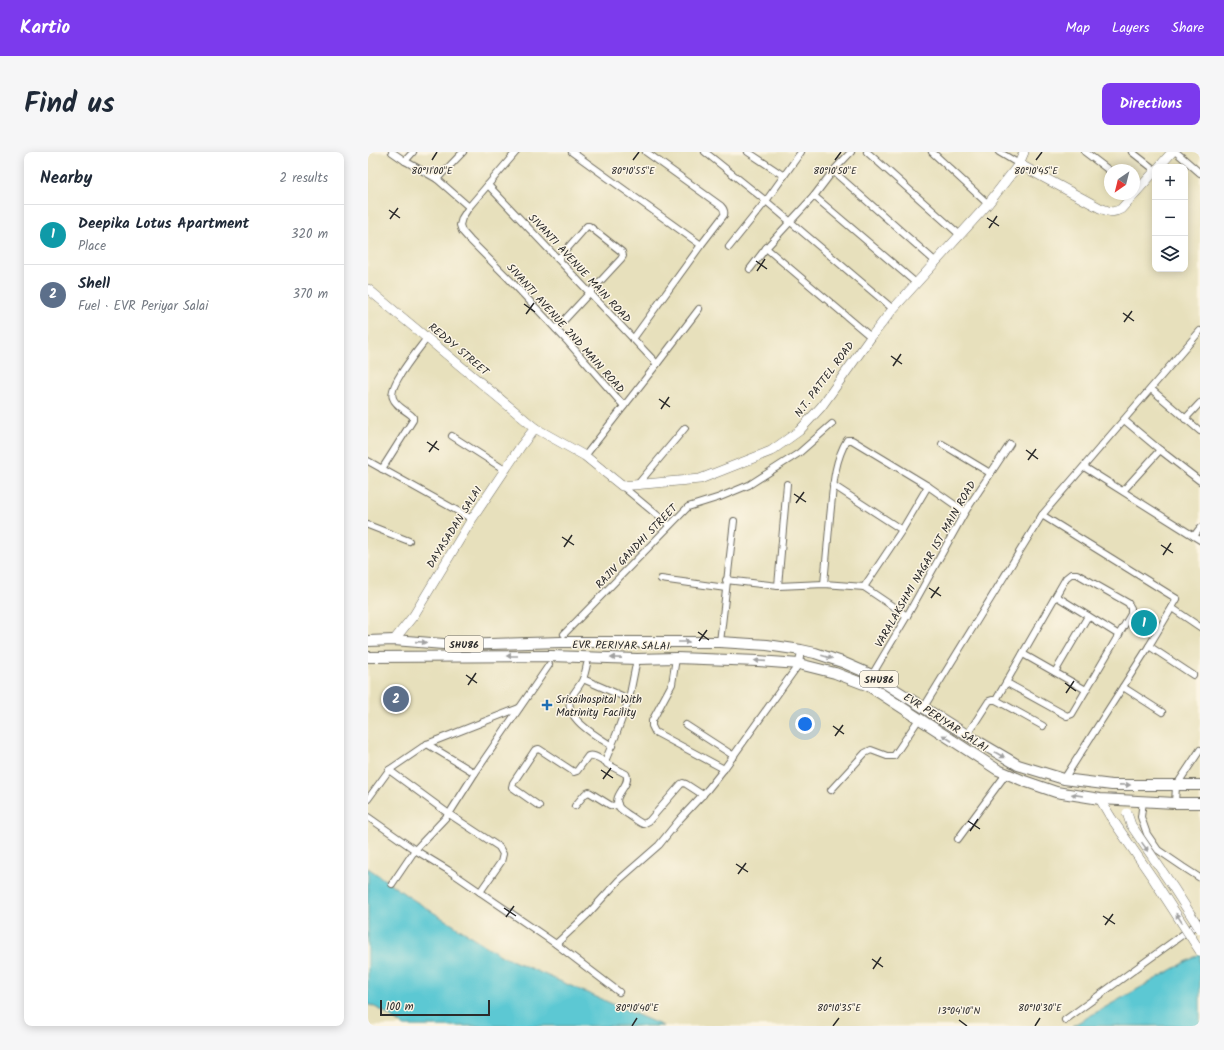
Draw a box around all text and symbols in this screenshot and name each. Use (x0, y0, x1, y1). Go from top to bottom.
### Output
text: Kartio (20, 13, 70, 43)
text: Map (1066, 17, 1090, 39)
text: Layers (1112, 17, 1150, 39)
text: Share (1172, 17, 1204, 39)
text: Find us (24, 82, 115, 127)
button: Directions (1102, 83, 1200, 125)
text: 80°11'00"E (411, 163, 454, 179)
text: 80°10'55"E (611, 163, 656, 179)
text: 80°10'50"E (813, 163, 858, 179)
text: 80°10'45"E (1014, 163, 1059, 179)
north arrow (1104, 164, 1140, 200)
map controls (1152, 164, 1188, 272)
button: + (1152, 164, 1188, 200)
text: Nearby (40, 165, 92, 192)
text: 2 results (280, 168, 328, 189)
button: − (1152, 200, 1188, 236)
street label: SIVANTI AVENUE MAIN ROAD (523, 210, 635, 328)
text: Deepika Lotus Apartment (78, 212, 249, 236)
text: 1 (51, 224, 55, 245)
text: 320 m (291, 224, 328, 245)
text: Place (78, 236, 106, 257)
button: layers (1152, 236, 1188, 272)
street label: SIVANTI AVENUE 2ND MAIN ROAD (502, 260, 629, 398)
text: Shell (78, 272, 110, 296)
text: 2 (49, 284, 57, 305)
text: 370 m (293, 284, 328, 305)
text: Fuel · EVR Periyar Salai (78, 296, 208, 317)
street label: REDDY STREET (424, 319, 494, 381)
street label: N.T. PATTEL ROAD (790, 338, 859, 421)
street label: VARALAKSHMI NAGAR 1ST MAIN ROAD (871, 478, 981, 651)
street label: DAYASADAN SALAI (422, 483, 487, 572)
street label: RAJIV GANDHI STREET (591, 499, 683, 593)
pin: 1 (1131, 608, 1157, 638)
road number: SHU86 (445, 636, 483, 652)
street label: EVR PERIYAR SALAI (572, 636, 670, 656)
one-way arrow (415, 639, 427, 646)
one-way arrow (678, 639, 691, 645)
one-way arrow (505, 653, 518, 659)
one-way arrow (821, 654, 833, 660)
one-way arrow (609, 655, 622, 661)
one-way arrow (754, 657, 766, 664)
road number: SHU86 (860, 671, 898, 687)
pin: 2 (383, 684, 409, 714)
street label: EVR PERIYAR SALAI (900, 689, 991, 757)
place label: Srisaihospital With Matrinity Facility (556, 691, 642, 722)
marker: Srisaihospital With Matrinity Facility (541, 699, 553, 711)
your location (795, 714, 815, 734)
one-way arrow (942, 734, 952, 742)
one-way arrow (995, 751, 1006, 758)
one-way arrow (1119, 782, 1132, 788)
one-way arrow (1071, 792, 1083, 798)
one-way arrow (1141, 841, 1149, 852)
one-way arrow (1175, 913, 1183, 923)
scale bar (380, 998, 490, 1017)
text: 100 m (386, 998, 414, 1016)
text: 80°10'40"E (615, 1000, 660, 1016)
text: 80°10'35"E (817, 1000, 862, 1016)
text: 80°10'30"E (1018, 1000, 1063, 1016)
text: 13°04'10"N (938, 1003, 980, 1019)

